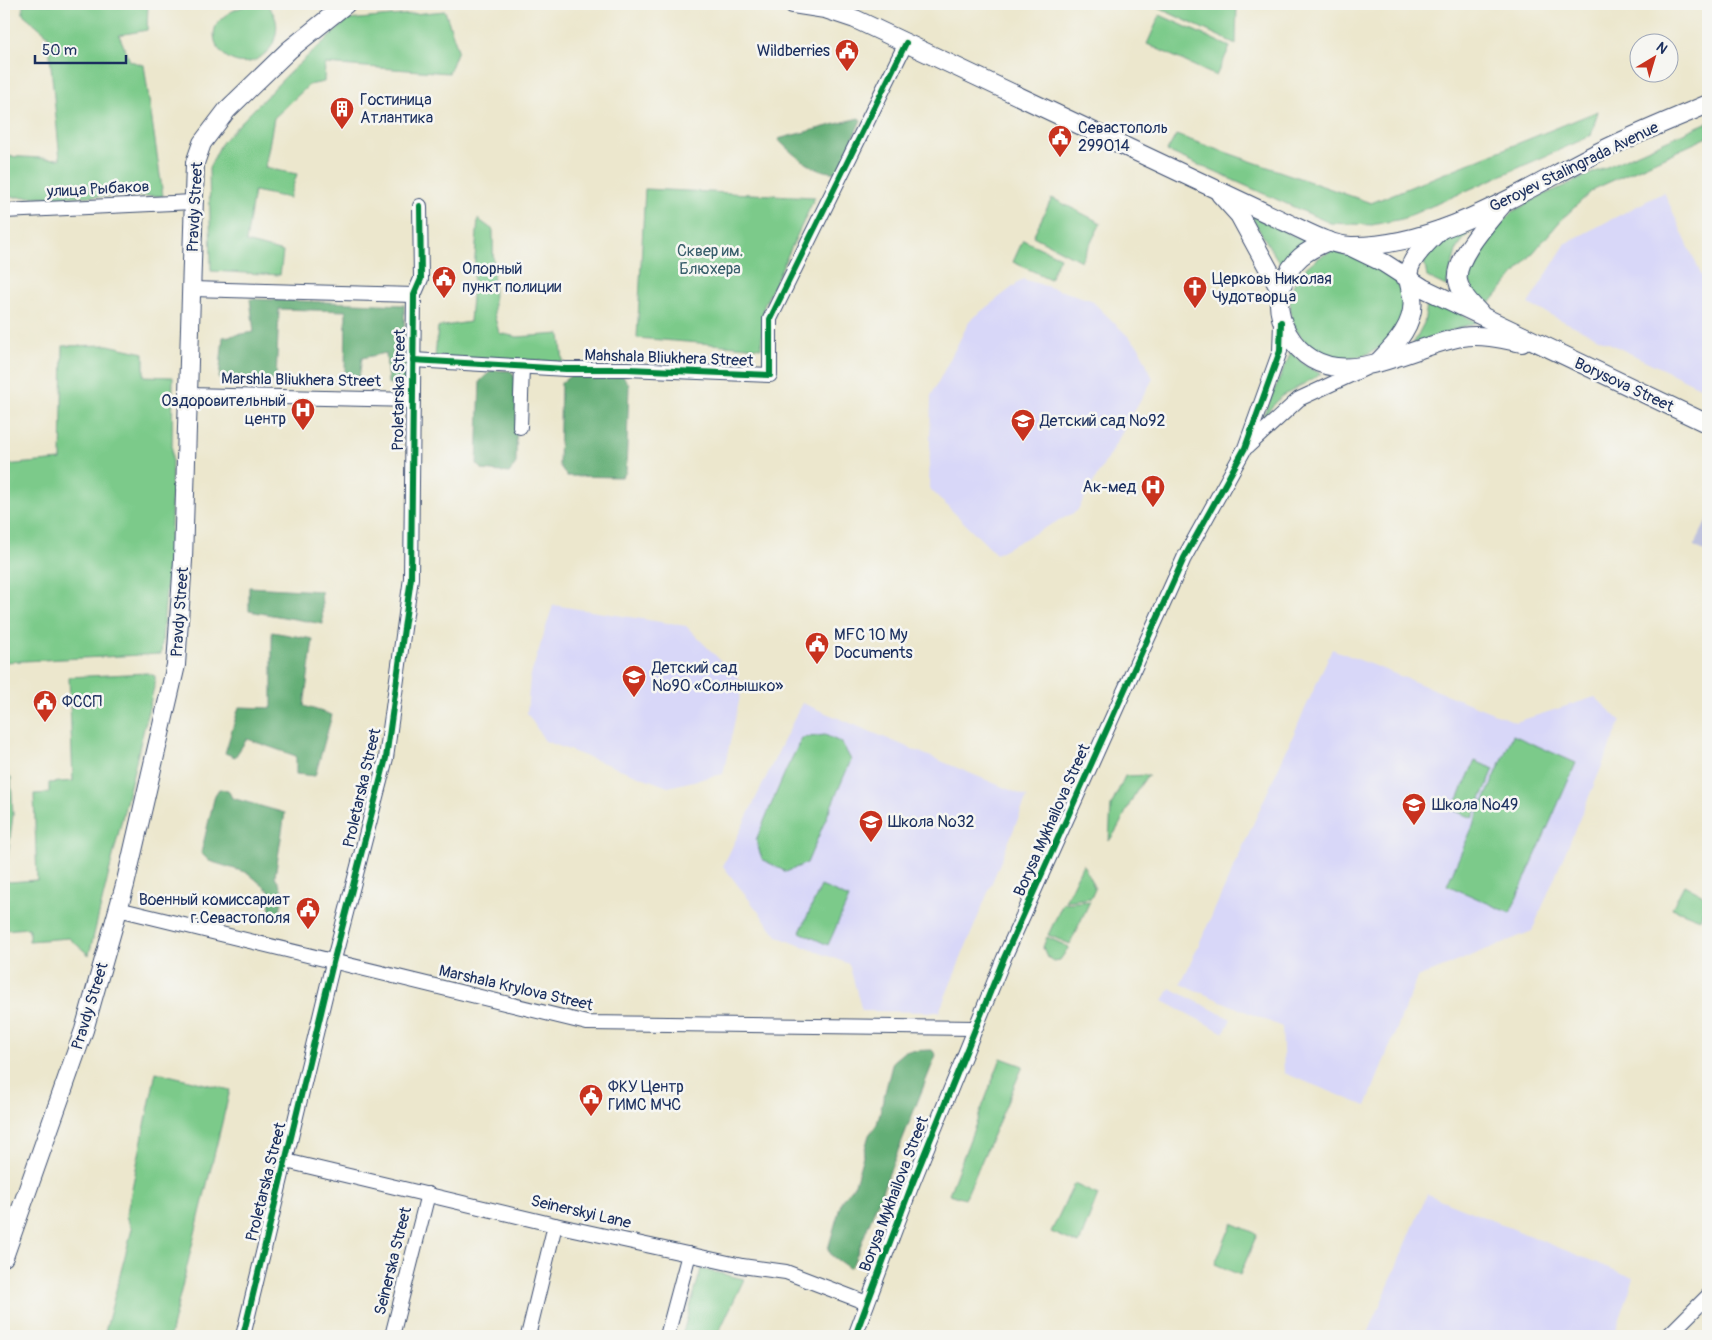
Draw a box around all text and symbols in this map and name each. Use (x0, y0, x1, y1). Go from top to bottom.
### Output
scale bar (35, 32, 126, 64)
north arrow (1630, 32, 1680, 82)
public building icon: Wildberries (834, 38, 860, 72)
text: N (1653, 39, 1671, 58)
text: 50 m (42, 41, 77, 60)
place label: Wildberries (757, 41, 830, 61)
place label: Гостиница Атлантика (360, 90, 433, 128)
building icon: Гостиница Атлантика (329, 96, 355, 130)
street label: Geroyev Stalingrada Avenue (1486, 117, 1662, 217)
place label: Севастополь 299014 (1078, 118, 1168, 156)
public building icon: Севастополь 299014 (1047, 124, 1073, 158)
street label: Pravdy Street (183, 161, 207, 253)
street label: улица Рыбаков (45, 176, 150, 202)
park label: Сквер им. Блюхера (677, 241, 743, 279)
place label: Опорный пункт полиции (462, 259, 561, 297)
public building icon: Опорный пункт полиции (431, 265, 457, 299)
place label: Церковь Николая Чудотворца (1212, 269, 1332, 307)
church icon: Церковь Николая Чудотворца (1182, 275, 1208, 309)
street label: Proletarska Street (388, 328, 410, 451)
street label: Mahshala Bliukhera Street (584, 345, 754, 371)
street label: Borysova Street (1571, 353, 1677, 417)
street label: Marshla Bliukhera Street (221, 369, 382, 391)
place label: Оздоровительный центр (161, 391, 286, 429)
hospital icon: Оздоровительный центр (290, 397, 316, 431)
school or university icon: Детский сад №92 (1010, 408, 1036, 442)
place label: Детский сад №92 (1039, 411, 1165, 431)
hospital icon: Ак-мед (1140, 474, 1166, 508)
place label: Ак-мед (1083, 477, 1136, 497)
street label: Pravdy Street (167, 566, 193, 658)
place label: MFC 10 My Documents (834, 625, 913, 663)
public building icon: MFC 10 My Documents (804, 631, 830, 665)
place label: Детский сад №90 «Солнышко» (651, 658, 783, 696)
school or university icon: Детский сад №90 «Солнышко» (621, 664, 647, 698)
public building icon: ФССП (32, 689, 58, 723)
place label: ФССП (62, 692, 102, 712)
street label: Proletarska Street (339, 726, 386, 850)
street label: Borysa Mykhailova Street (1009, 740, 1095, 899)
school or university icon: Школа №49 (1401, 792, 1427, 826)
place label: Школа №49 (1432, 795, 1518, 815)
school or university icon: Школа №32 (858, 809, 884, 843)
place label: Школа №32 (888, 812, 975, 832)
place label: Военный комиссариат г.Севастополя (139, 890, 290, 928)
public building icon: Военный комиссариат г.Севастополя (295, 896, 321, 930)
street label: Pravdy Street (67, 959, 113, 1052)
street label: Marshala Krylova Street (437, 961, 596, 1016)
place label: ФКУ Центр ГИМС МЧС (608, 1077, 684, 1115)
public building icon: ФКУ Центр ГИМС МЧС (578, 1083, 604, 1117)
street label: Borysa Mykhailova Street (855, 1113, 933, 1275)
street label: Proletarska Street (242, 1120, 291, 1244)
street label: Seinerskyi Lane (529, 1191, 633, 1233)
street label: Seinerska Street (370, 1204, 416, 1317)

